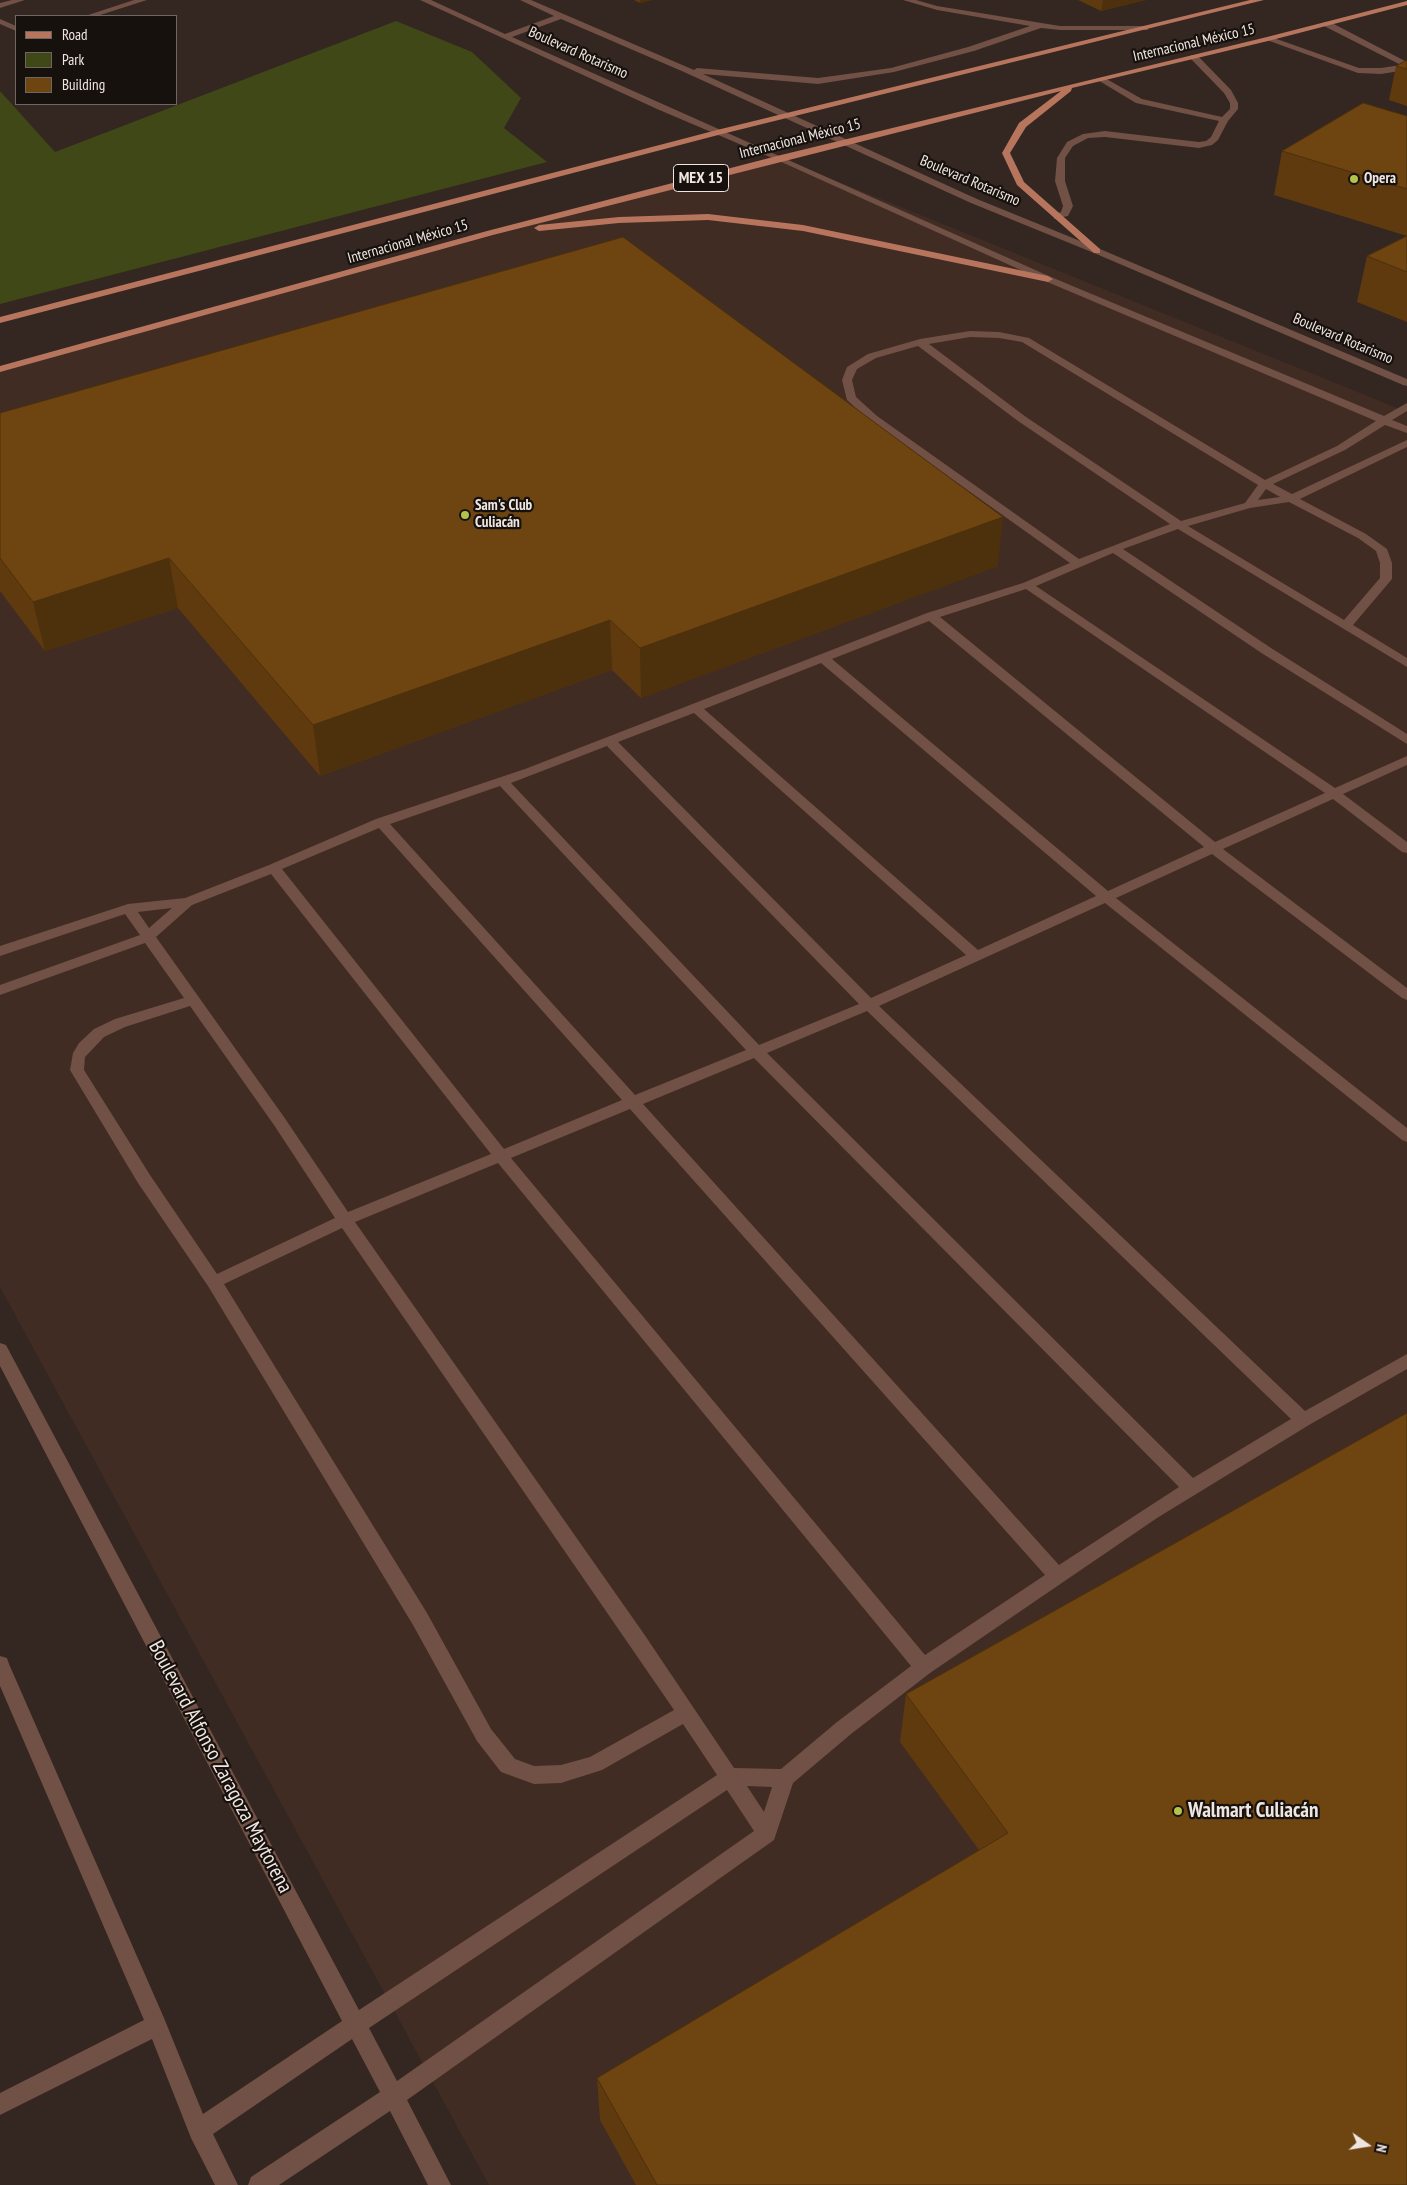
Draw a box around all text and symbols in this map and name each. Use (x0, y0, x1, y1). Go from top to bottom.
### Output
legend (15, 15, 178, 105)
street label: Internacional México 15 (1131, 20, 1257, 66)
street label: Boulevard Rotarismo (525, 23, 631, 83)
text: Road (62, 25, 88, 44)
text: Park (62, 50, 84, 69)
text: Building (62, 75, 105, 94)
street label: Internacional México 15 (737, 115, 863, 163)
street label: Boulevard Rotarismo (917, 152, 1023, 210)
road number: MEX 15 (674, 164, 728, 192)
place label: Opera (1364, 170, 1396, 188)
marker: Opera (1348, 173, 1360, 185)
street label: Internacional México 15 (346, 216, 470, 268)
street label: Boulevard Rotarismo (1290, 310, 1396, 368)
place label: Sam's Club Culiacán (475, 497, 532, 532)
marker: Sam's Club Culiacán (459, 509, 471, 521)
street label: Boulevard Alfonso Zaragoza Maytorena (143, 1636, 297, 1898)
place label: Walmart Culiacán (1188, 1798, 1318, 1824)
marker: Walmart Culiacán (1172, 1805, 1184, 1817)
north arrow (1342, 2120, 1392, 2170)
text: N (1372, 2143, 1391, 2154)

